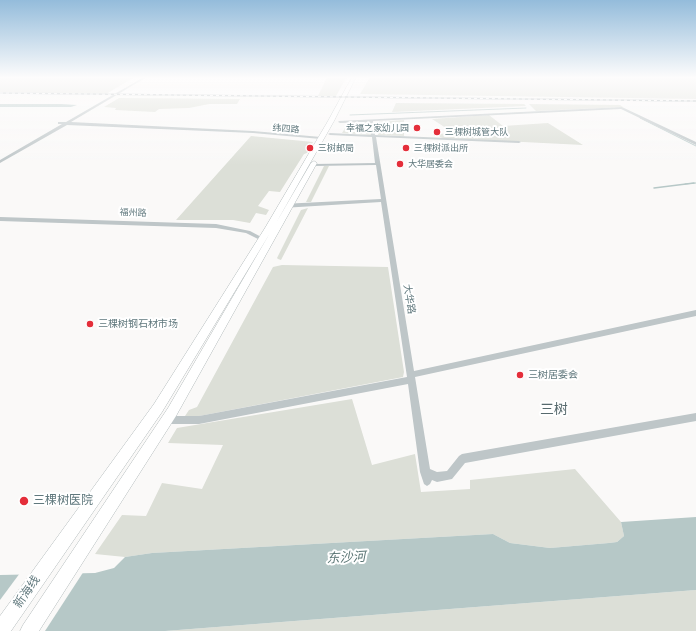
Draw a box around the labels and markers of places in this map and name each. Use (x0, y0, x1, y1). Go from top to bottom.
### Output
place label: 幸福之家幼儿园 (346, 123, 409, 133)
marker: 幸福之家幼儿园 (412, 123, 422, 133)
marker: 三棵树城管大队 (432, 127, 442, 137)
place label: 三棵树城管大队 (445, 127, 508, 137)
marker: 三树邮局 (305, 143, 315, 153)
place label: 三树邮局 (318, 143, 354, 153)
marker: 三棵树派出所 (401, 143, 411, 153)
place label: 三棵树派出所 (414, 143, 468, 153)
marker: 大华居委会 (395, 159, 405, 169)
place label: 大华居委会 (408, 159, 453, 169)
place label: 三棵树钢石材市场 (98, 318, 178, 330)
marker: 三棵树钢石材市场 (85, 319, 95, 329)
place label: 三树居委会 (528, 369, 578, 381)
marker: 三树居委会 (515, 370, 525, 380)
place label: 三棵树医院 (33, 494, 93, 508)
marker: 三棵树医院 (18, 495, 30, 507)

